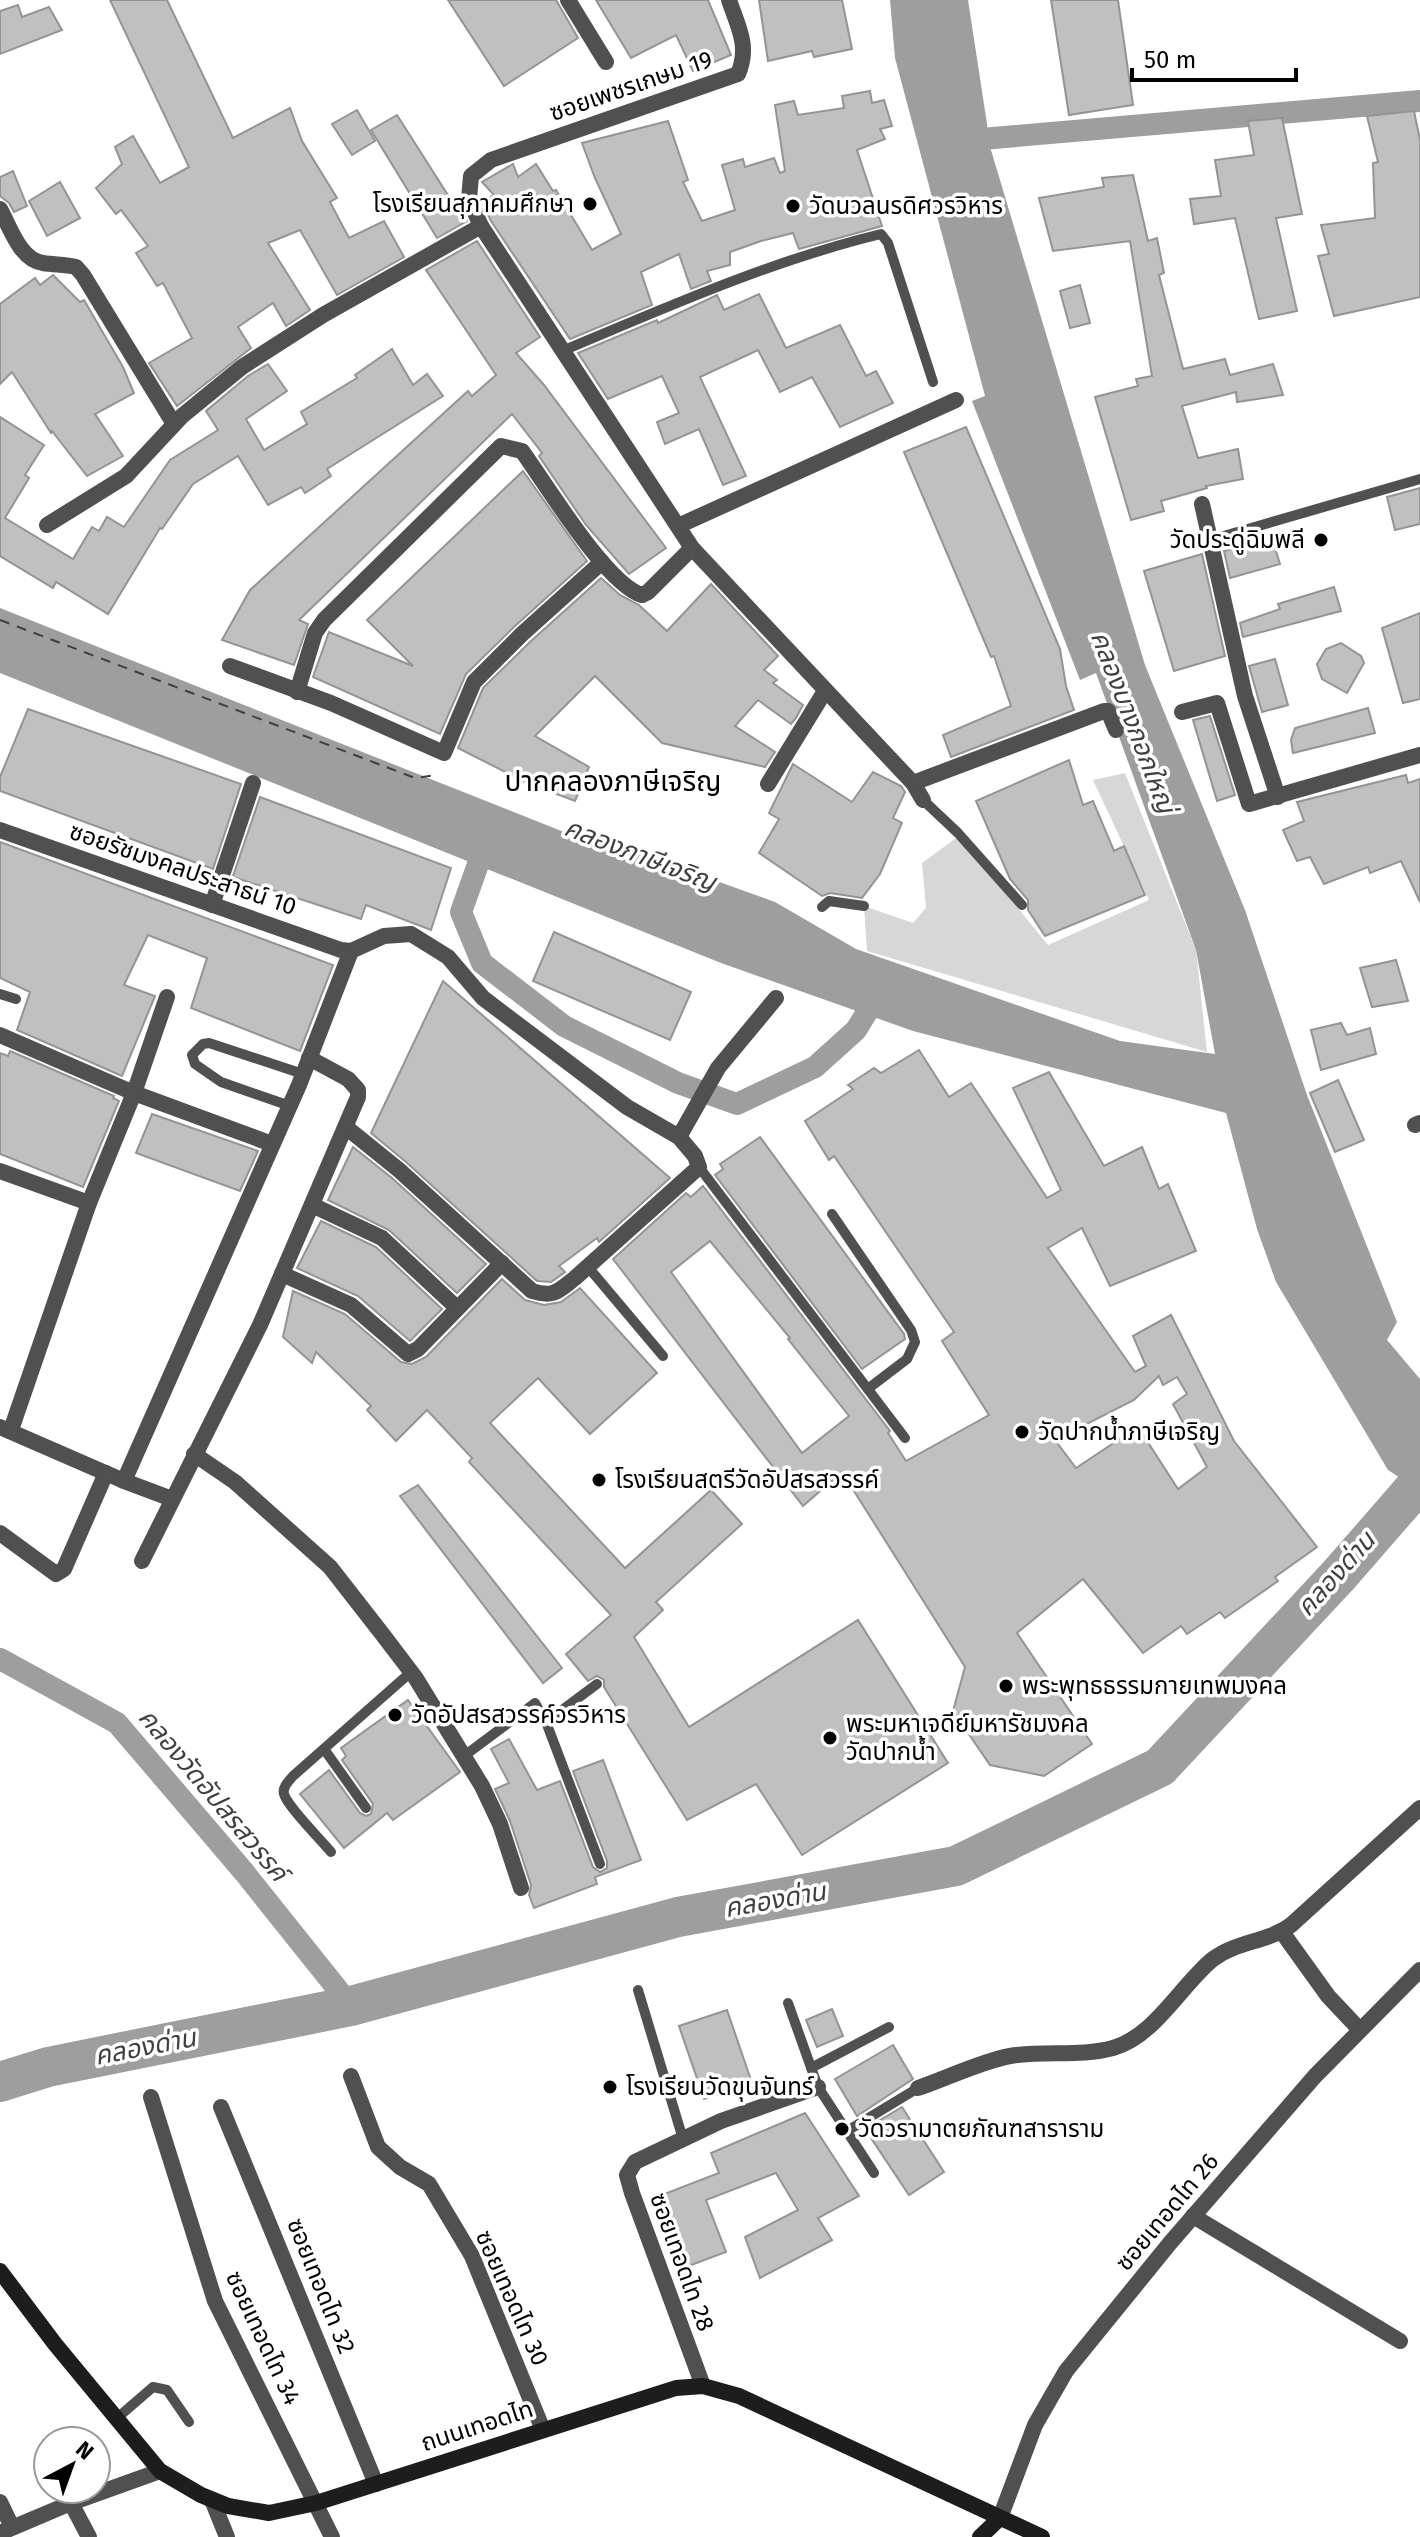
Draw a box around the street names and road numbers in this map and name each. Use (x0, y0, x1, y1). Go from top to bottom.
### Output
street label: ซอยเพชรเกษม 19 (546, 45, 716, 127)
street label: ซอยรัชมงคลประสาธน์ 10 (66, 817, 300, 921)
street label: ซอยเทอดไท 26 (1110, 2148, 1224, 2276)
street label: ซอยเทอดไท 28 (644, 2189, 720, 2335)
street label: ซอยเทอดไท 32 (281, 2214, 361, 2358)
street label: ซอยเทอดไท 30 (470, 2226, 554, 2370)
street label: ซอยเทอดไท 34 (220, 2267, 306, 2410)
street label: ถนนเทอดไท (417, 2395, 537, 2457)

